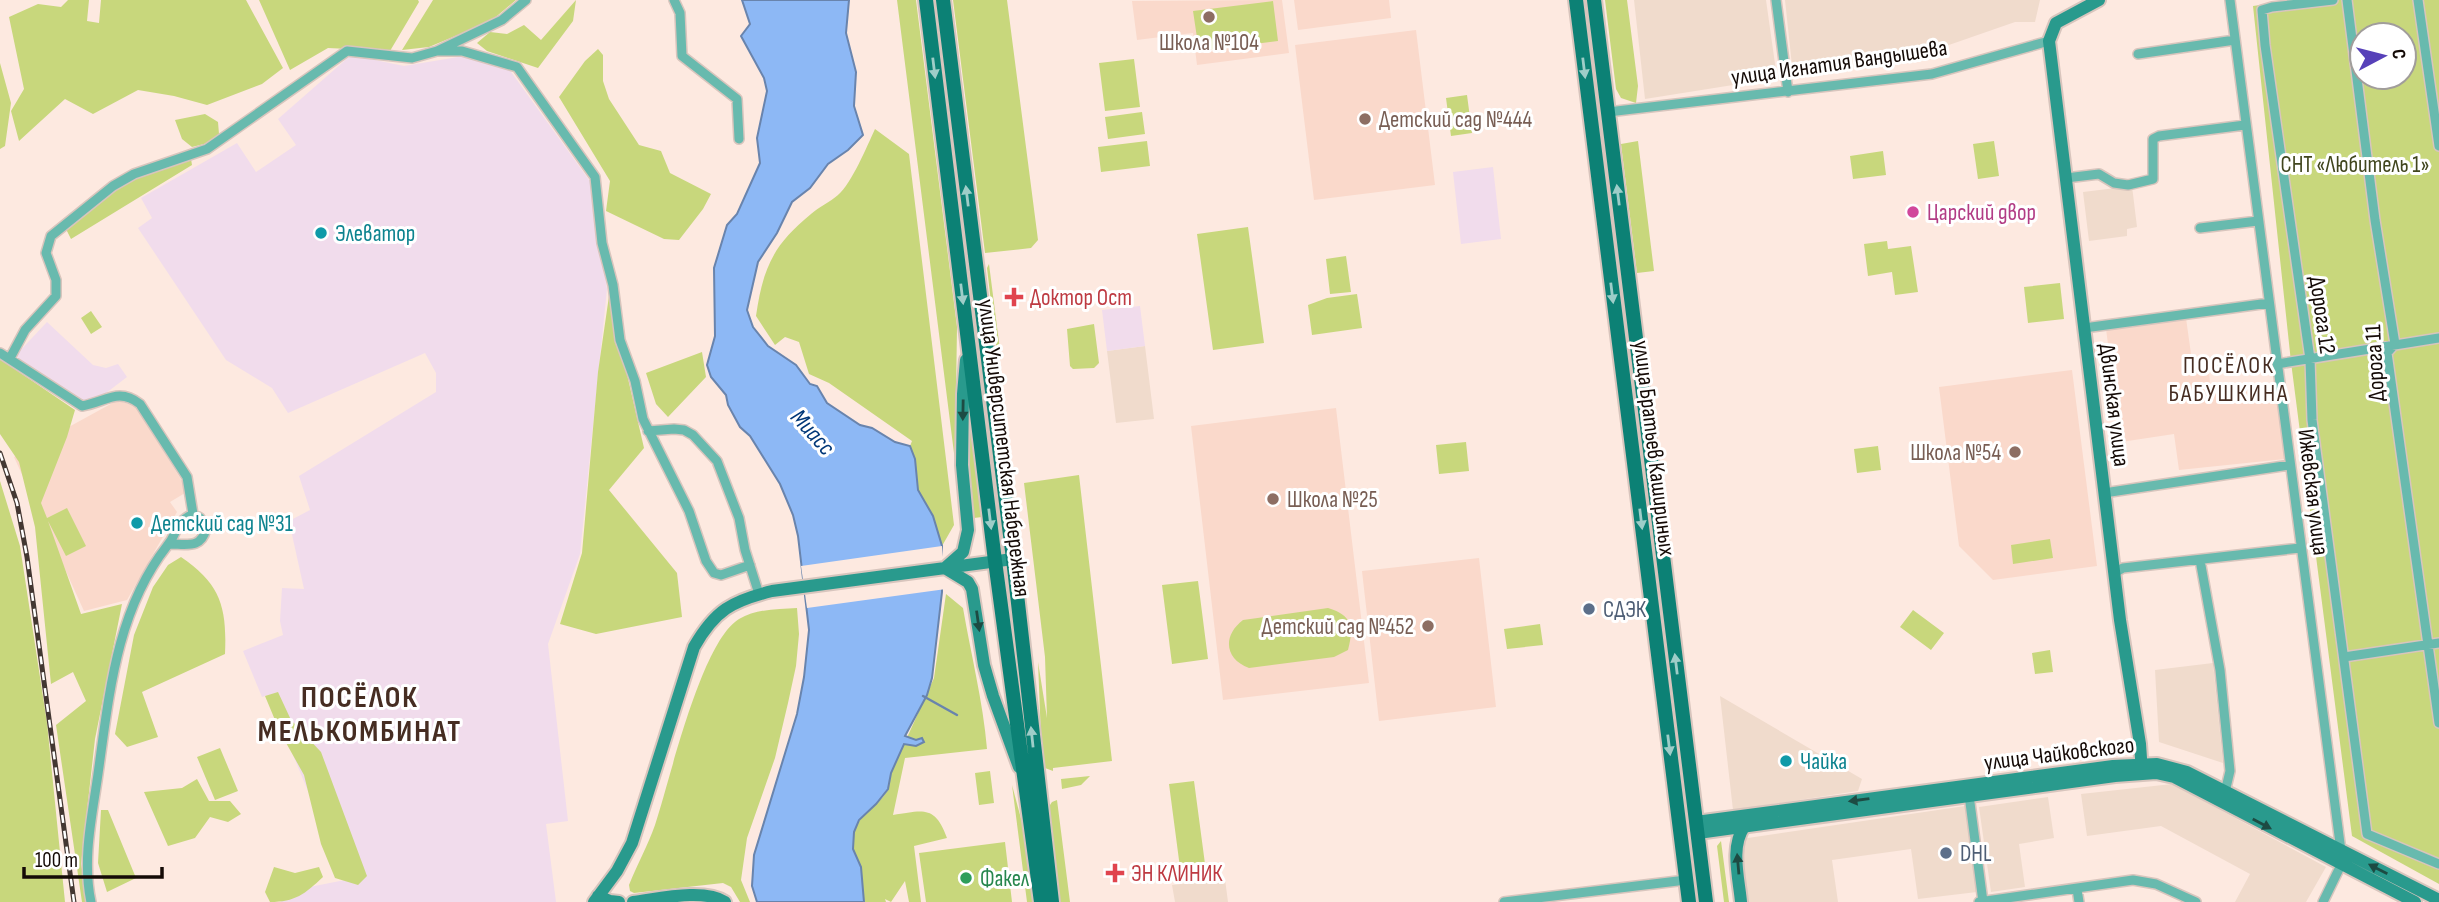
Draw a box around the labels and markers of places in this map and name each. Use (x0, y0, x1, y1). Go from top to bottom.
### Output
marker: Школа №104 (1201, 9, 1217, 25)
place label: Школа №104 (1159, 29, 1259, 57)
place label: Детский сад №444 (1379, 106, 1532, 134)
marker: Детский сад №444 (1357, 111, 1373, 127)
place label: Царский двор (1927, 199, 2036, 227)
marker: Царский двор (1905, 204, 1921, 220)
place label: Элеватор (335, 220, 415, 248)
marker: Элеватор (313, 225, 329, 241)
place label: Доктор Ост (1030, 284, 1132, 312)
marker: Доктор Ост (1004, 287, 1024, 307)
place label: Школа №54 (1910, 439, 2001, 467)
marker: Школа №54 (2007, 444, 2023, 460)
place label: Школа №25 (1287, 486, 1378, 514)
marker: Школа №25 (1265, 491, 1281, 507)
place label: Детский сад №31 (151, 510, 293, 538)
marker: Детский сад №31 (129, 515, 145, 531)
place label: СДЭК (1603, 596, 1647, 624)
marker: СДЭК (1581, 601, 1597, 617)
place label: Детский сад №452 (1262, 613, 1414, 641)
marker: Детский сад №452 (1420, 618, 1436, 634)
place label: Чайка (1800, 748, 1847, 776)
marker: Чайка (1778, 753, 1794, 769)
place label: DHL (1960, 840, 1992, 868)
marker: DHL (1938, 845, 1954, 861)
place label: ЭН КЛИНИК (1131, 860, 1223, 888)
marker: ЭН КЛИНИК (1105, 863, 1125, 883)
place label: Факел (980, 865, 1030, 893)
marker: Факел (958, 870, 974, 886)

